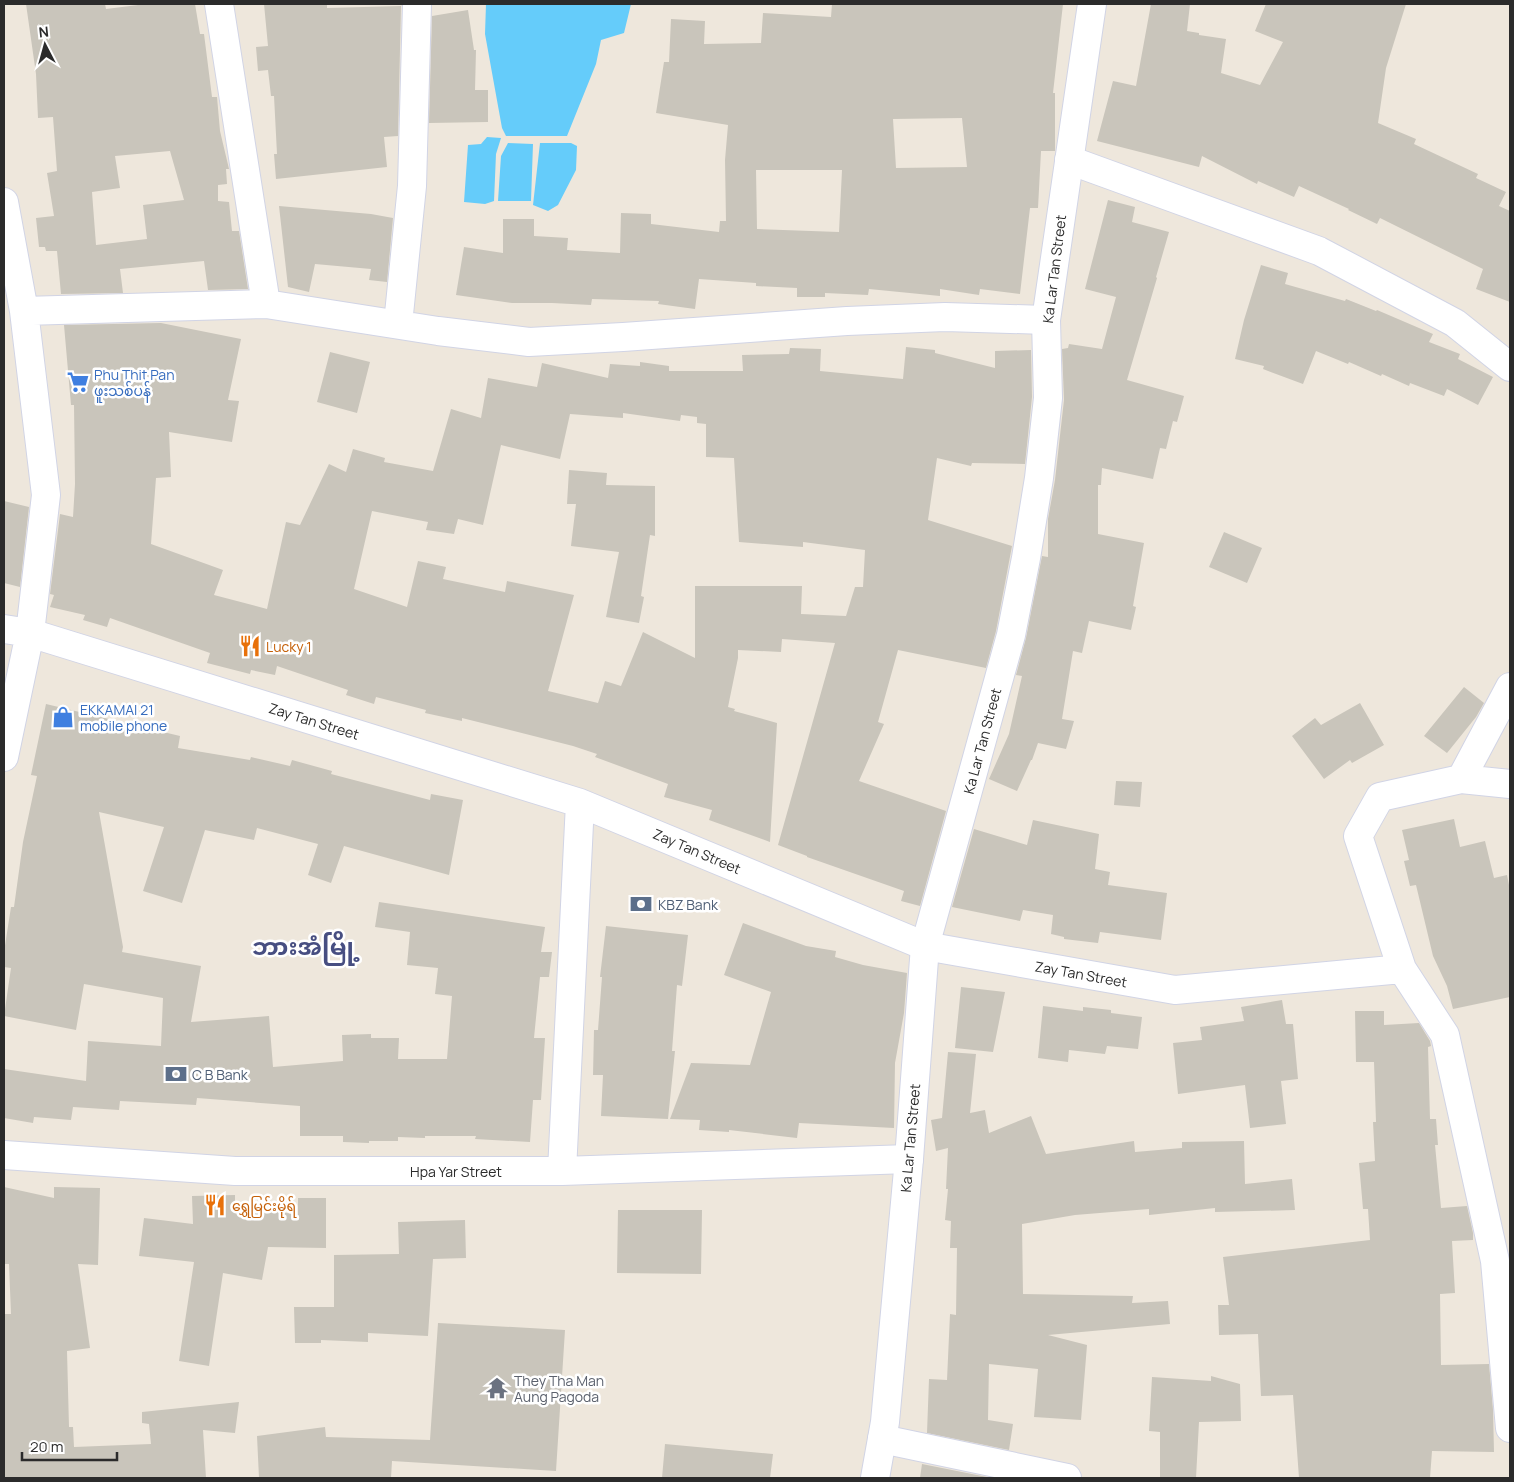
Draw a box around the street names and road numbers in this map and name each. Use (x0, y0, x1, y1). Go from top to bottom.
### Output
street label: Ka Lar Tan Street (1038, 213, 1070, 324)
street label: Ka Lar Tan Street (959, 686, 1005, 796)
street label: Zay Tan Street (267, 698, 362, 744)
street label: Zay Tan Street (650, 824, 744, 878)
street label: Zay Tan Street (1033, 957, 1129, 992)
street label: Ka Lar Tan Street (896, 1082, 924, 1193)
street label: Hpa Yar Street (410, 1162, 502, 1181)

